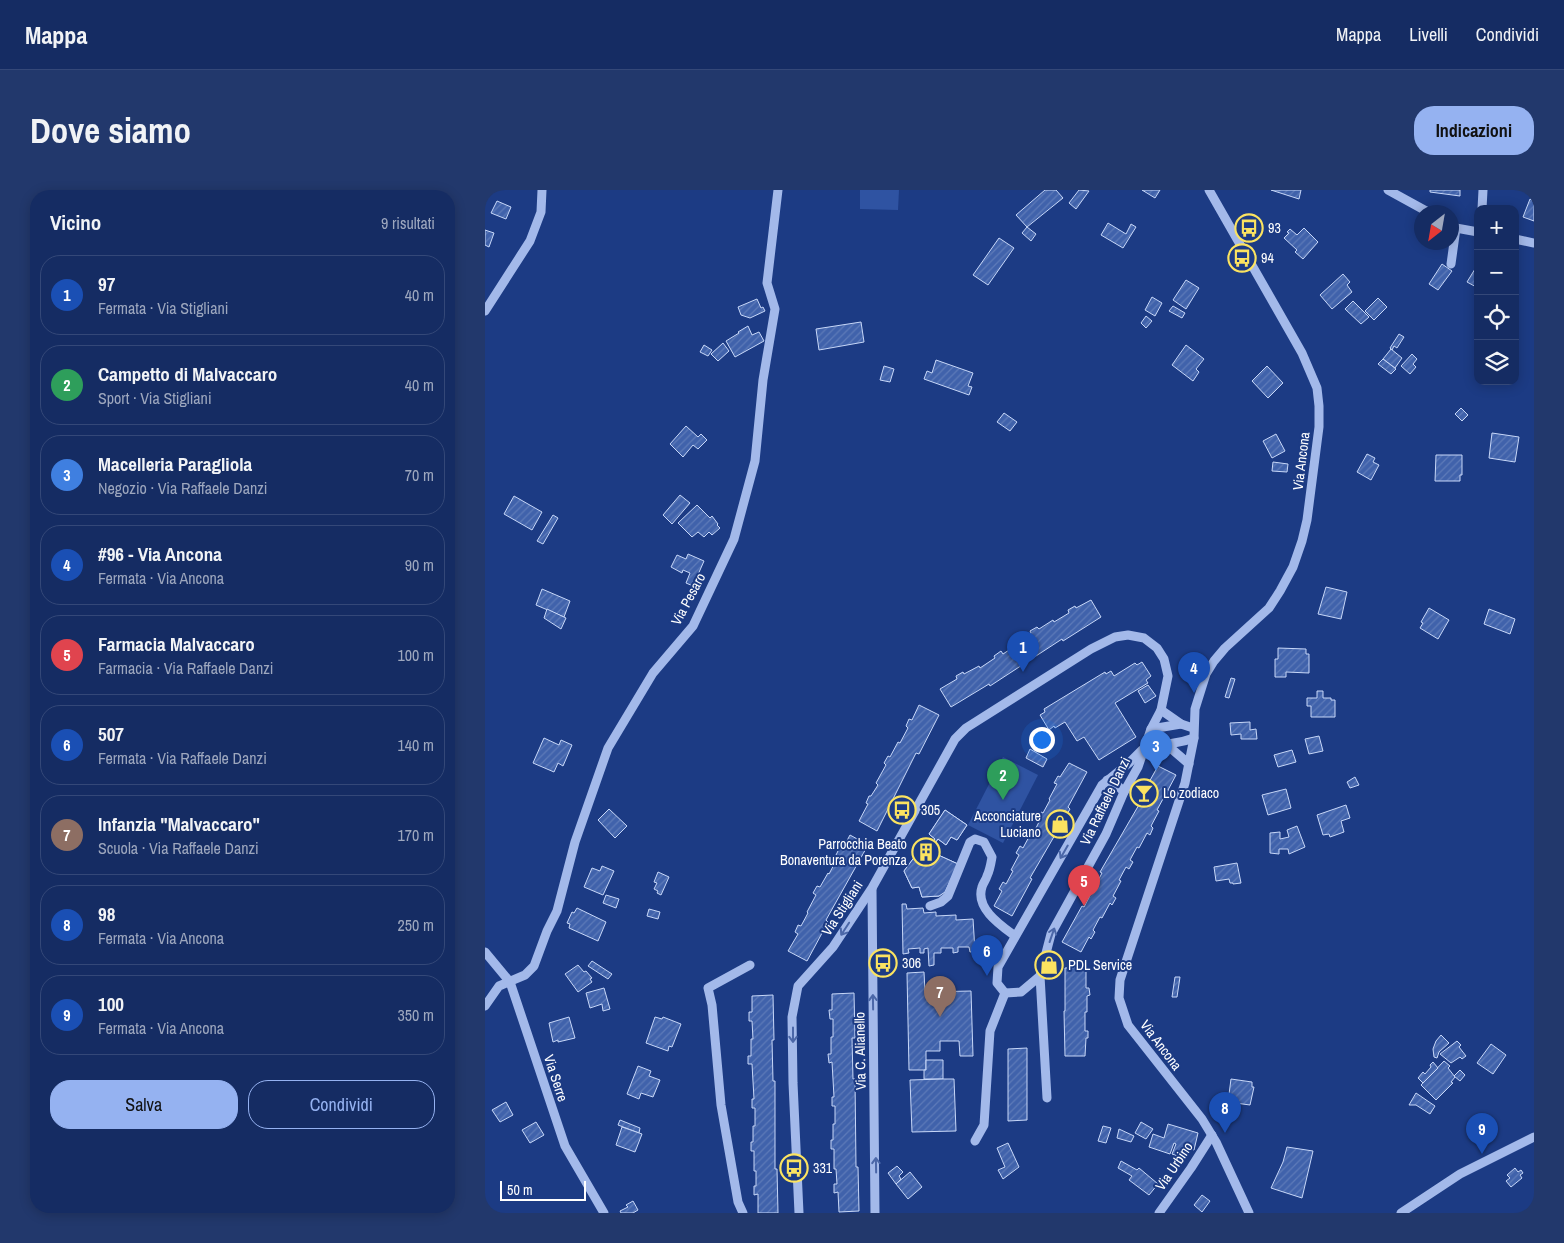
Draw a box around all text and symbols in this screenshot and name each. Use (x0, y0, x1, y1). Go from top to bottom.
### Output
text: Mappa (25, 19, 87, 51)
text: Mappa (1336, 22, 1381, 47)
text: Livelli (1409, 22, 1448, 47)
text: Condividi (1476, 22, 1539, 47)
button: Indicazioni (1414, 106, 1534, 155)
text: Dove siamo (30, 107, 191, 154)
north arrow (1414, 205, 1459, 250)
map controls (1474, 205, 1519, 385)
button: + (1474, 205, 1519, 250)
text: Vicino (50, 208, 101, 237)
text: 9 risultati (381, 212, 435, 234)
bus stop icon: 93 (1234, 213, 1264, 243)
place label: 93 (1268, 219, 1281, 237)
bus stop icon: 94 (1227, 243, 1257, 273)
place label: 94 (1261, 249, 1274, 267)
button: − (1474, 250, 1519, 295)
text: 97 (98, 271, 115, 297)
text: 1 (63, 284, 71, 306)
text: 40 m (405, 284, 434, 306)
button: locate (1474, 295, 1519, 340)
text: Fermata · Via Stigliani (98, 297, 228, 319)
button: layers (1474, 340, 1519, 385)
text: Campetto di Malvaccaro (98, 361, 277, 387)
text: 2 (63, 374, 71, 396)
text: 40 m (405, 374, 434, 396)
text: Sport · Via Stigliani (98, 387, 212, 409)
street label: Via Ancona (1288, 430, 1314, 491)
text: Macelleria Paragliola (98, 451, 252, 477)
text: 3 (63, 464, 71, 486)
text: 70 m (405, 464, 434, 486)
text: Negozio · Via Raffaele Danzi (98, 477, 268, 499)
text: #96 - Via Ancona (98, 541, 222, 567)
text: 4 (63, 554, 71, 576)
text: 90 m (405, 554, 434, 576)
text: Fermata · Via Ancona (98, 567, 224, 589)
street label: Via Pesaro (667, 570, 709, 628)
text: Farmacia Malvaccaro (98, 631, 255, 657)
pin: 1 (1007, 631, 1039, 672)
text: 5 (63, 644, 71, 666)
text: 100 m (398, 644, 434, 666)
pin: 4 (1178, 652, 1210, 693)
text: Farmacia · Via Raffaele Danzi (98, 657, 273, 679)
text: 507 (98, 721, 124, 747)
your location (1029, 727, 1055, 753)
pin: 3 (1140, 730, 1172, 771)
text: 6 (63, 734, 71, 756)
text: 140 m (398, 734, 434, 756)
text: Fermata · Via Raffaele Danzi (98, 747, 267, 769)
street label: Via Raffaele Danzi (1076, 754, 1134, 848)
pin: 2 (987, 759, 1019, 800)
bar icon: Lo zodiaco (1129, 778, 1159, 808)
place label: Lo zodiaco (1163, 784, 1219, 802)
bus stop icon: 305 (887, 795, 917, 825)
place label: 305 (921, 801, 940, 819)
place label: Acconciature Luciano (973, 807, 1041, 841)
shop icon: Acconciature Luciano (1045, 809, 1075, 839)
text: Infanzia "Malvaccaro" (98, 811, 260, 837)
text: 7 (63, 824, 71, 846)
text: 170 m (398, 824, 434, 846)
place label: Parrocchia Beato Bonaventura da Porenza (780, 835, 908, 869)
text: Scuola · Via Raffaele Danzi (98, 837, 259, 859)
building icon: Parrocchia Beato Bonaventura da Porenza (911, 837, 941, 867)
one-way arrow (1058, 844, 1068, 858)
pin: 5 (1068, 865, 1100, 906)
street label: Via Stigliani (817, 877, 867, 939)
text: 98 (98, 901, 115, 927)
text: 8 (63, 914, 71, 936)
text: 250 m (398, 914, 434, 936)
one-way arrow (840, 922, 850, 936)
text: Fermata · Via Ancona (98, 927, 224, 949)
one-way arrow (1048, 928, 1057, 944)
pin: 6 (971, 935, 1003, 976)
bus stop icon: 306 (868, 948, 898, 978)
shop icon: PDL Service (1034, 950, 1064, 980)
place label: 306 (902, 954, 921, 972)
place label: PDL Service (1068, 956, 1132, 974)
pin: 7 (924, 976, 956, 1017)
text: 100 (98, 991, 124, 1017)
one-way arrow (868, 994, 878, 1010)
text: 9 (63, 1004, 71, 1026)
text: 350 m (398, 1004, 434, 1026)
street label: Via C. Alianello (850, 1012, 870, 1090)
street label: Via Ancona (1136, 1016, 1186, 1074)
text: Fermata · Via Ancona (98, 1017, 224, 1039)
one-way arrow (788, 1026, 798, 1043)
street label: Via Serre (540, 1052, 572, 1104)
button: Salva (50, 1080, 238, 1129)
button: Condividi (248, 1080, 435, 1129)
pin: 8 (1209, 1092, 1241, 1133)
pin: 9 (1466, 1113, 1498, 1154)
street label: Via Urbino (1151, 1138, 1197, 1194)
bus stop icon: 331 (779, 1153, 809, 1183)
one-way arrow (871, 1157, 881, 1173)
place label: 331 (813, 1159, 833, 1177)
scale bar (500, 1178, 586, 1201)
text: 50 m (507, 1181, 533, 1199)

